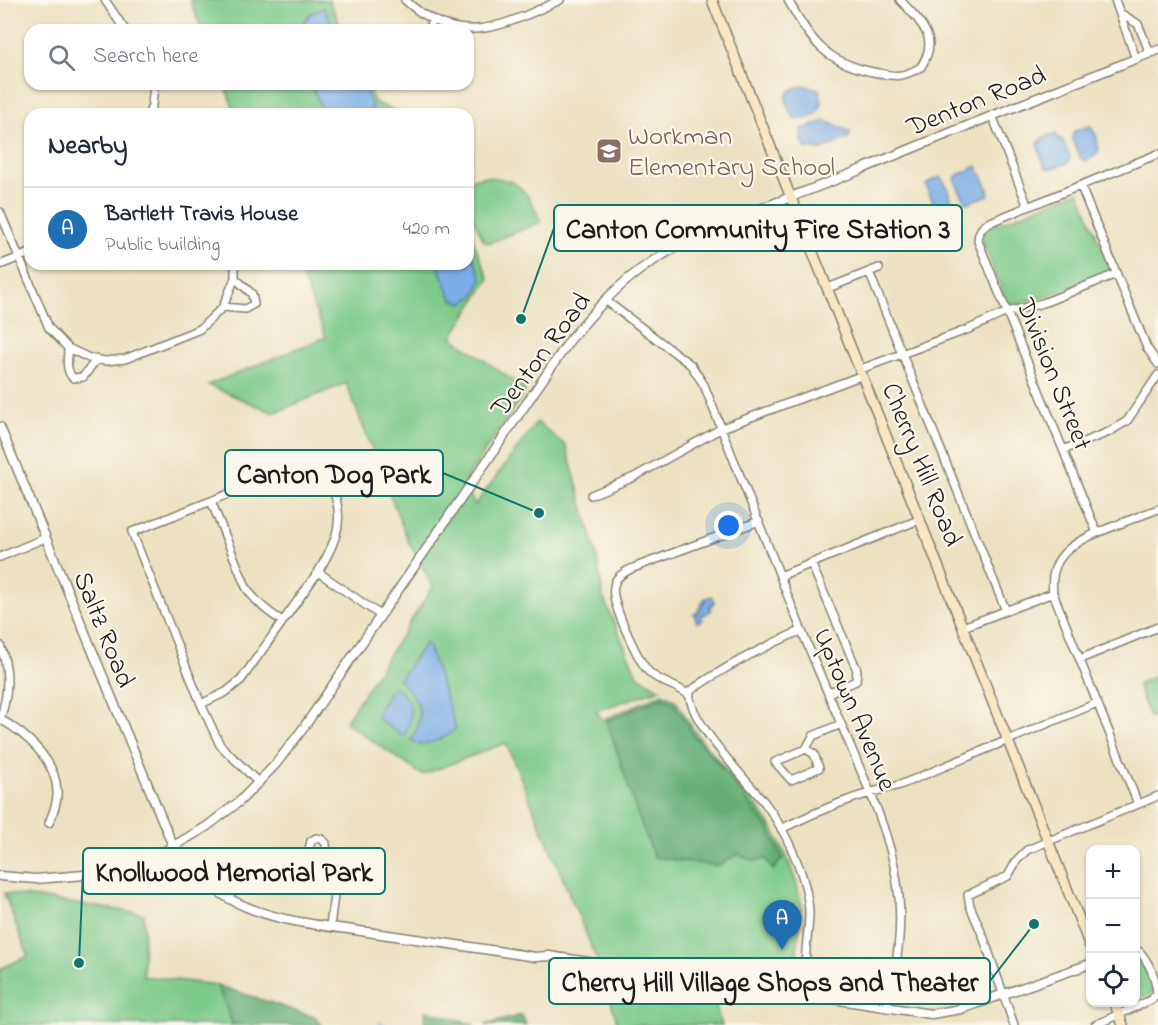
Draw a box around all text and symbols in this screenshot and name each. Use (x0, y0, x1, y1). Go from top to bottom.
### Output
search box (24, 24, 474, 90)
icon: search (45, 41, 78, 74)
text: Search here (93, 41, 198, 73)
street label: Denton Road (900, 57, 1052, 148)
place label: Workman Elementary School (628, 118, 835, 188)
text: Nearby (48, 128, 127, 166)
school or university icon: Workman Elementary School (594, 136, 624, 166)
text: Bartlett Travis House (105, 199, 298, 231)
callout: Canton Community Fire Station 3 (554, 205, 962, 251)
text: Canton Community Fire Station 3 (566, 211, 950, 252)
text: A (61, 215, 74, 244)
text: 420 m (403, 215, 450, 244)
text: Public building (105, 231, 220, 260)
street label: Denton Road (482, 285, 602, 427)
street label: Division Street (1004, 292, 1101, 457)
street label: Cherry Hill Road (870, 377, 971, 553)
callout: Canton Dog Park (225, 450, 443, 496)
text: Canton Dog Park (237, 456, 432, 498)
your location (714, 511, 743, 540)
street label: Saltz Road (62, 566, 144, 694)
street label: Uptown Avenue (802, 623, 906, 798)
map controls (1086, 845, 1140, 1007)
button: + (1086, 845, 1140, 899)
callout: Knollwood Memorial Park (83, 848, 385, 894)
text: Knollwood Memorial Park (95, 854, 373, 895)
button: − (1086, 899, 1140, 953)
pin: A (762, 900, 802, 950)
button: locate (1086, 953, 1140, 1007)
callout: Cherry Hill Village Shops and Theater (549, 958, 990, 1004)
text: Cherry Hill Village Shops and Theater (562, 964, 980, 1006)

